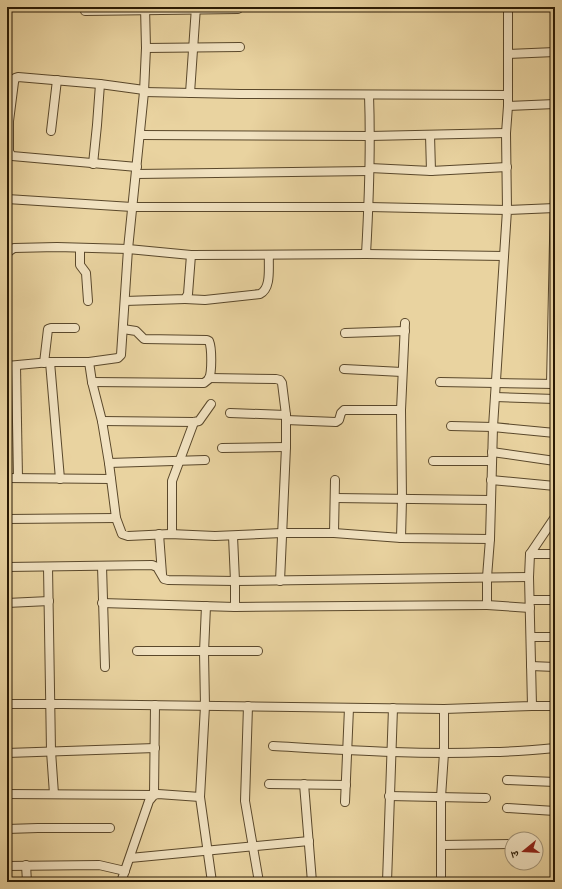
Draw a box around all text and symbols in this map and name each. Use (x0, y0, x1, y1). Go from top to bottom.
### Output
north arrow (504, 831, 544, 871)
text: उ (507, 847, 524, 860)

